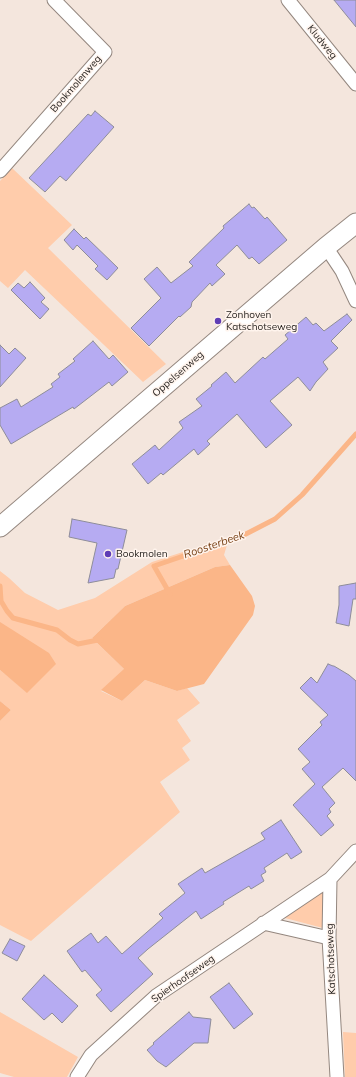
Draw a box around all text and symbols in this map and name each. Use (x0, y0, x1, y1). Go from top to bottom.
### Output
street label: Kludweg (305, 22, 339, 62)
street label: Bookmolenweg (48, 53, 104, 115)
place label: Zonhoven Katschotseweg (226, 309, 297, 332)
marker: Zonhoven Katschotseweg (213, 316, 223, 326)
street label: Oppelsenweg (150, 349, 206, 399)
water label: Roosterbeek (182, 528, 246, 562)
place label: Bookmolen (116, 548, 168, 560)
marker: Bookmolen (103, 549, 113, 559)
street label: Katschotseweg (324, 923, 338, 995)
street label: Spierhoofseweg (149, 953, 217, 1005)

